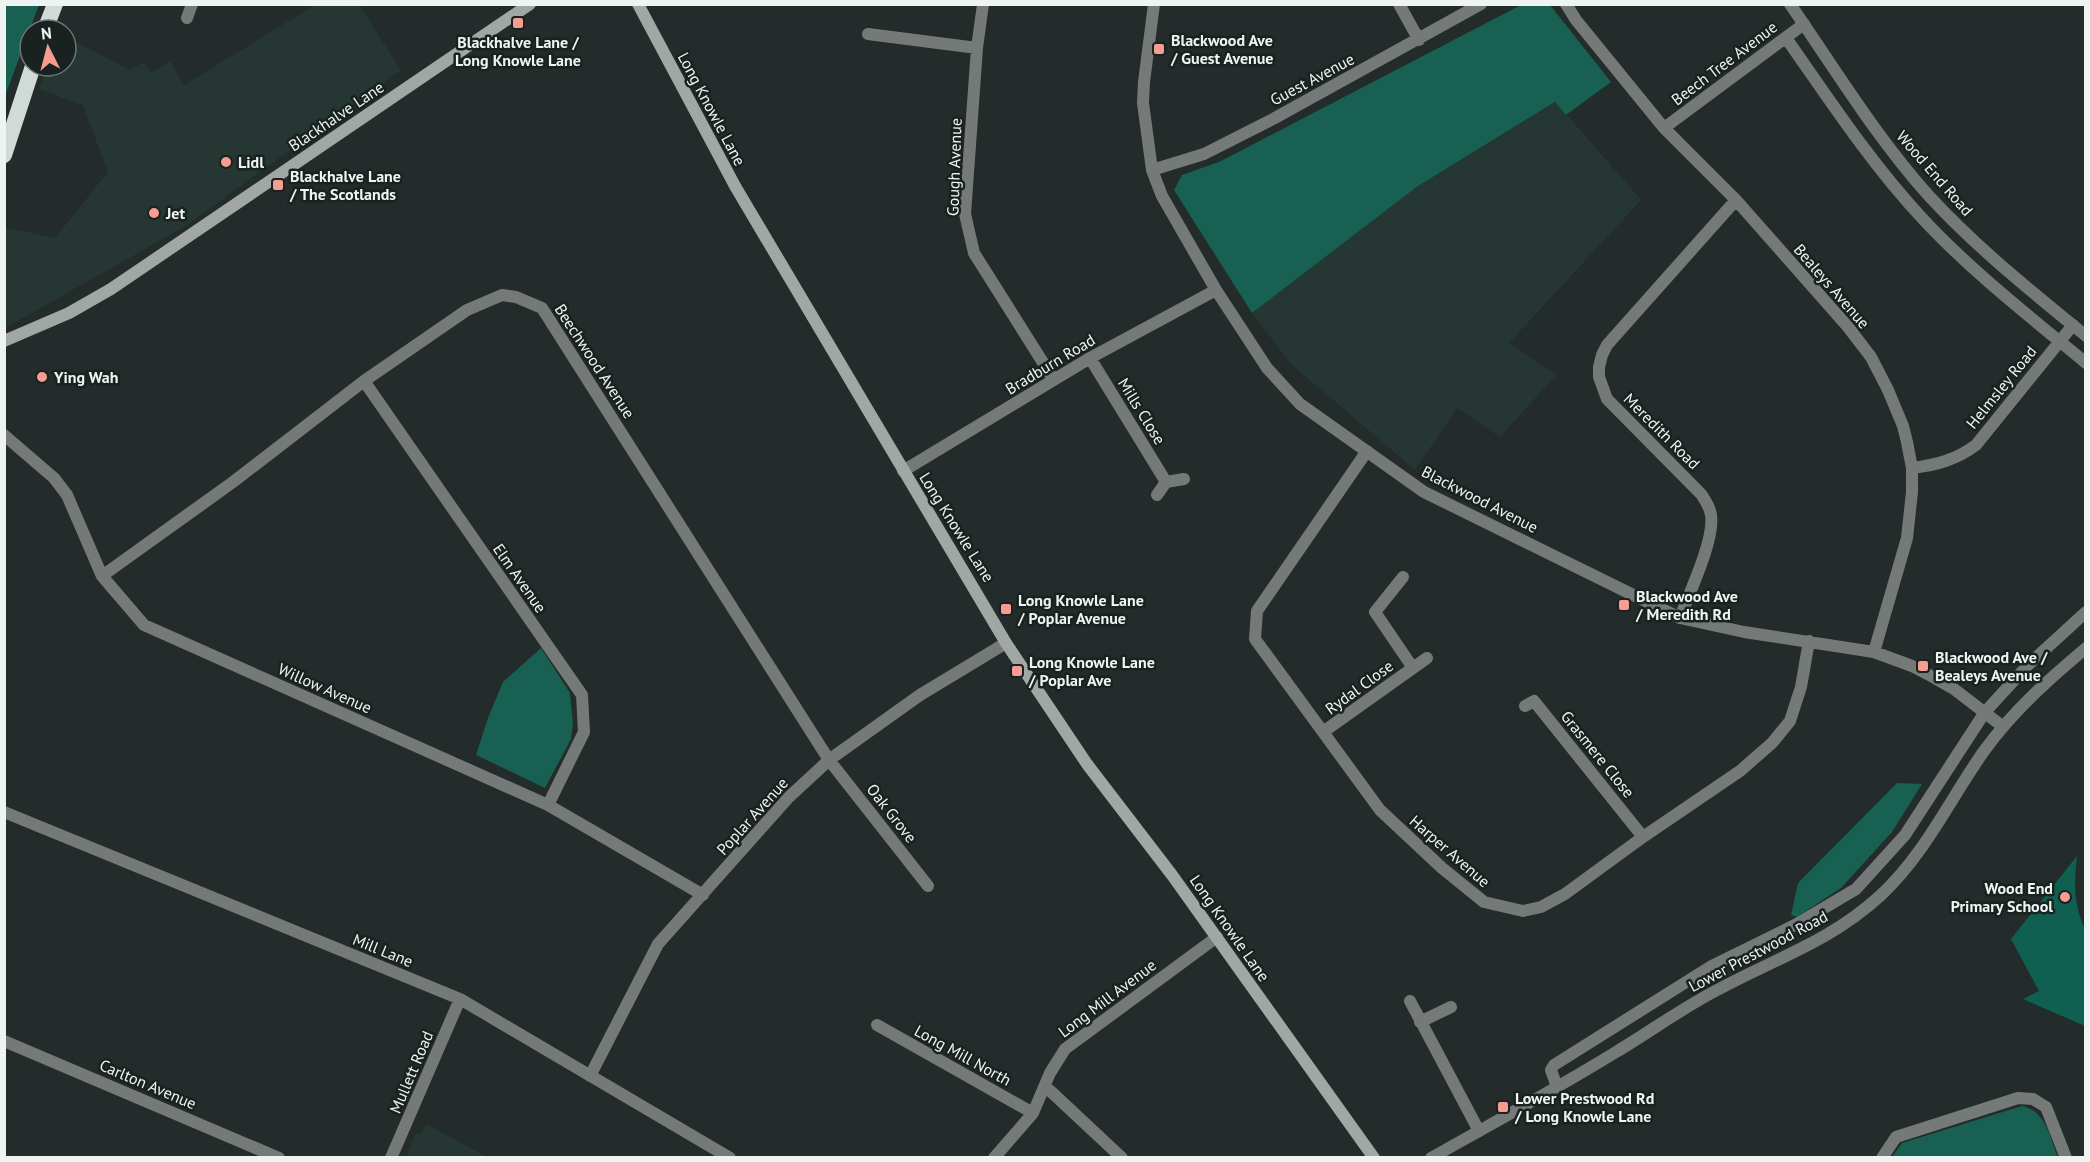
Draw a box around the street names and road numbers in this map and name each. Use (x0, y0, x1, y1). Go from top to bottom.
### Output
street label: Beech Tree Avenue (1667, 17, 1781, 109)
street label: Guest Avenue (1266, 48, 1358, 110)
street label: Long Knowle Lane (674, 49, 750, 169)
street label: Blackhalve Lane (284, 77, 388, 155)
street label: Gough Avenue (942, 118, 966, 216)
street label: Wood End Road (1892, 126, 1978, 220)
street label: Bealeys Avenue (1790, 240, 1874, 332)
street label: Beechwood Avenue (551, 300, 639, 422)
street label: Bradburn Road (1002, 329, 1098, 399)
street label: Helmsley Road (1962, 342, 2040, 432)
street label: Mills Close (1114, 374, 1170, 448)
street label: Meredith Road (1620, 389, 1704, 473)
street label: Blackwood Avenue (1418, 461, 1542, 537)
street label: Long Knowle Lane (915, 468, 999, 586)
street label: Elm Avenue (489, 540, 551, 616)
street label: Rydal Close (1321, 656, 1397, 718)
street label: Willow Avenue (275, 658, 375, 718)
street label: Grasmere Close (1557, 706, 1639, 802)
street label: Poplar Avenue (712, 773, 792, 859)
street label: Oak Grove (863, 779, 921, 847)
street label: Harper Avenue (1406, 811, 1494, 891)
street label: Long Knowle Lane (1186, 871, 1274, 985)
street label: Lower Prestwood Road (1685, 906, 1831, 996)
street label: Mill Lane (350, 929, 416, 971)
street label: Long Mill Avenue (1054, 955, 1160, 1041)
street label: Long Mill North (911, 1020, 1015, 1090)
street label: Mullett Road (385, 1028, 437, 1116)
street label: Carlton Avenue (97, 1055, 199, 1113)

